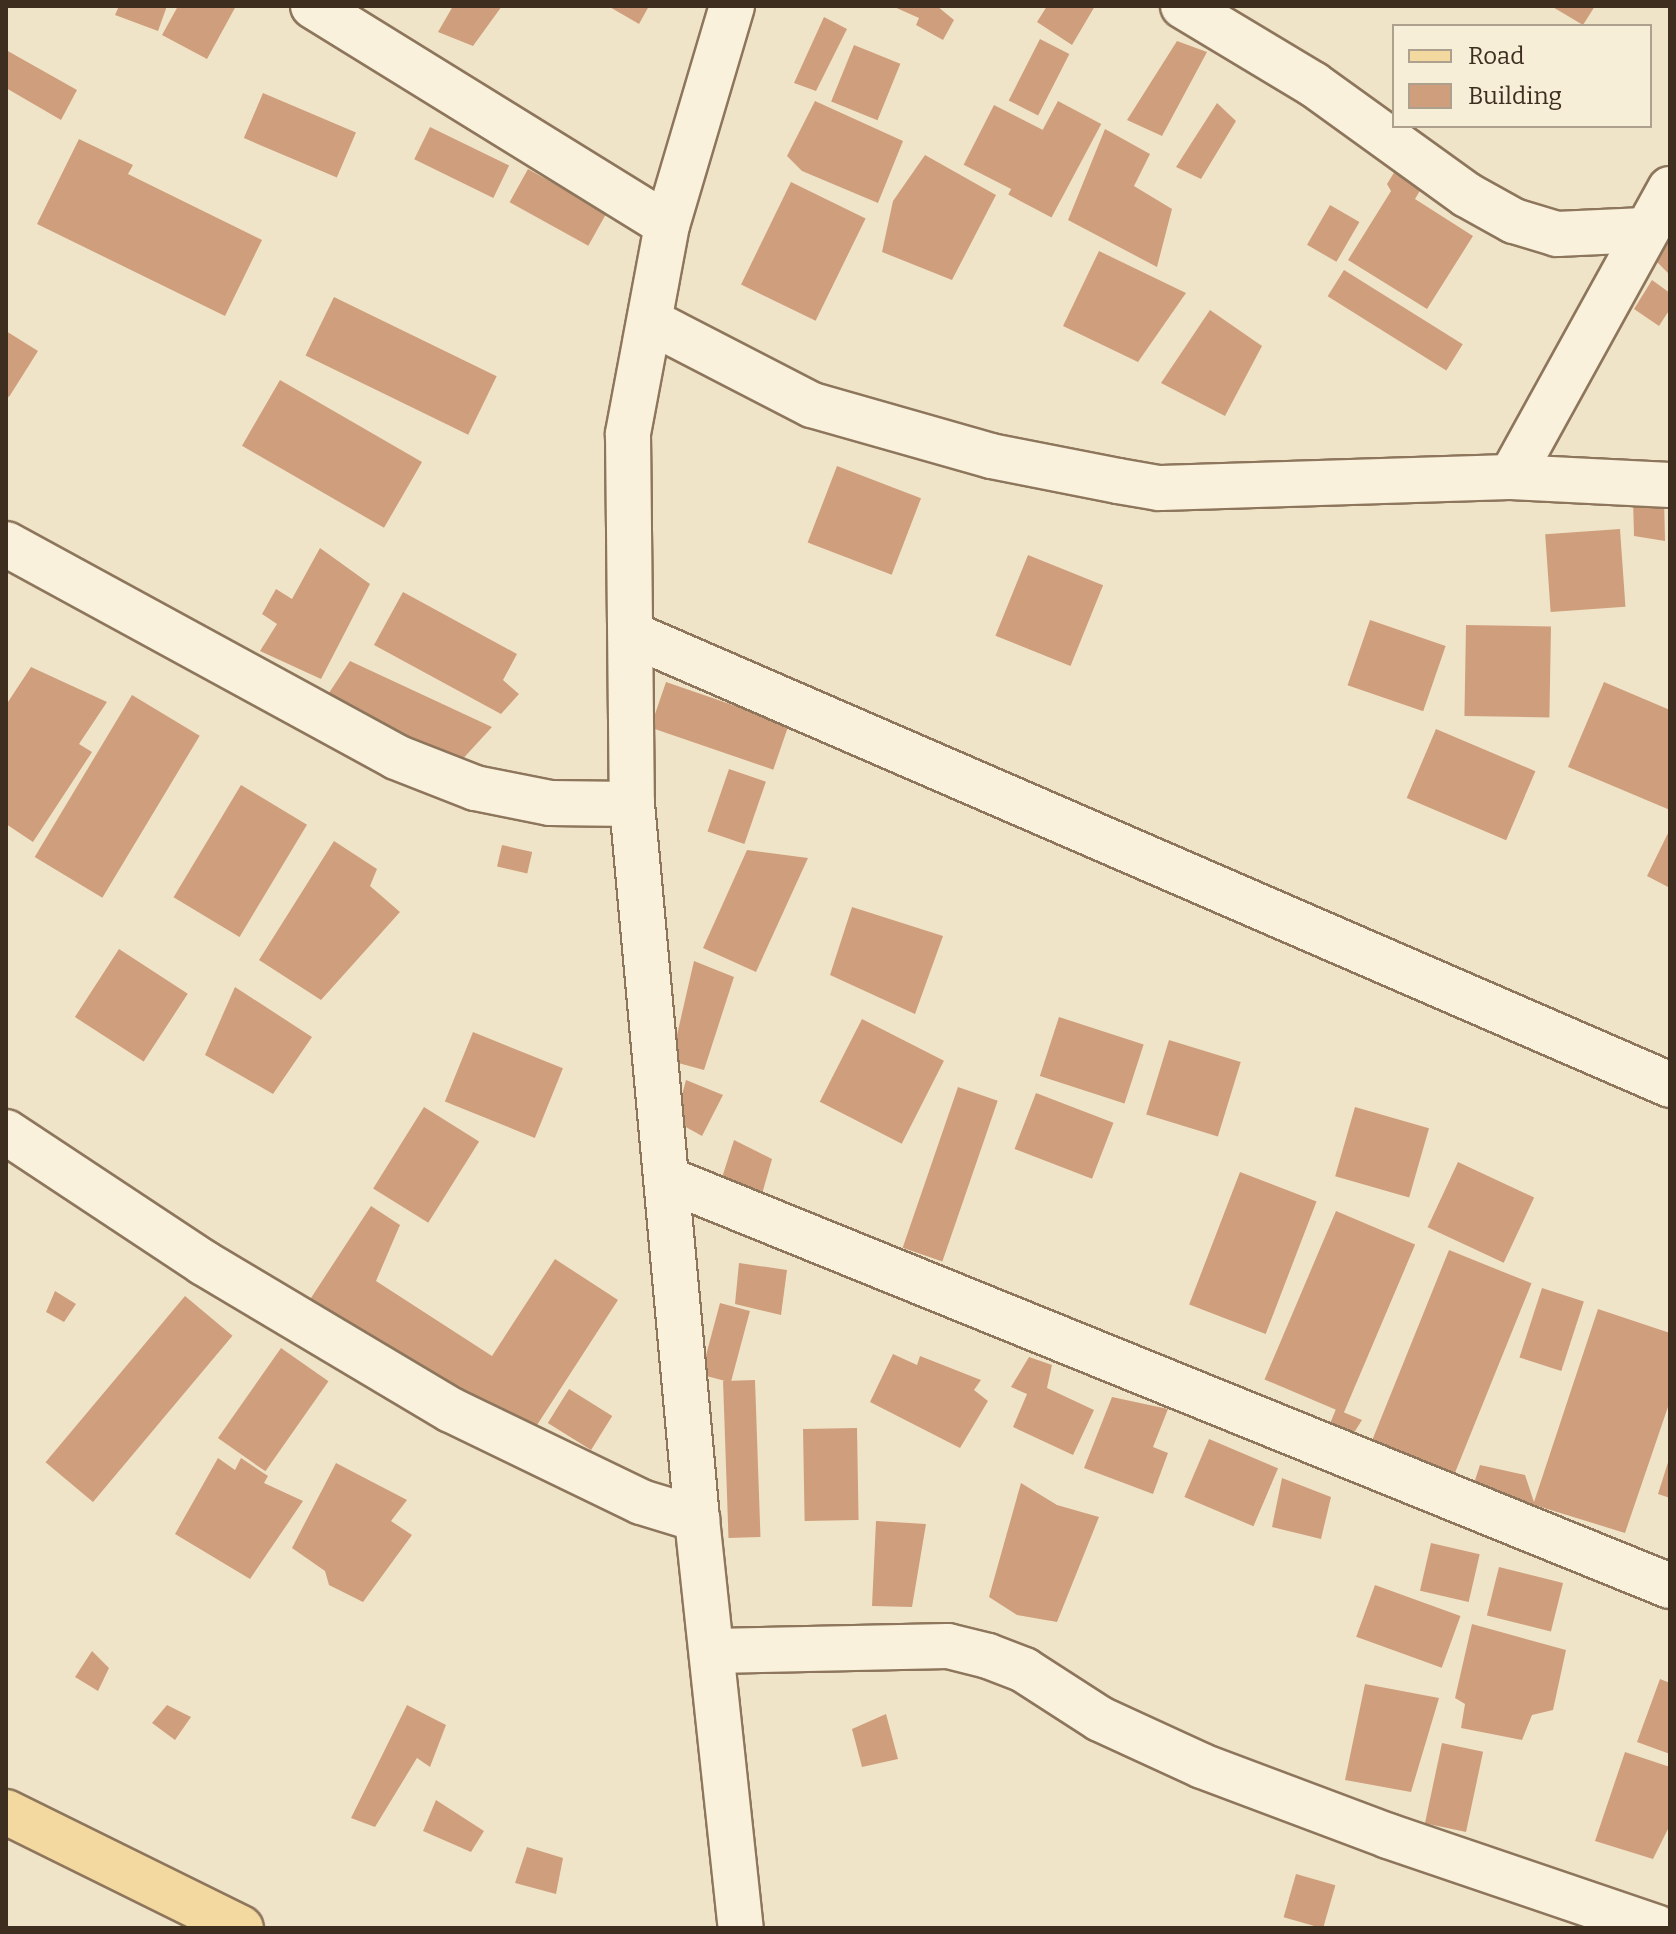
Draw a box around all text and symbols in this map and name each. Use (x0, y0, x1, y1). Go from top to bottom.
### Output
legend (1392, 24, 1652, 128)
text: Road (1468, 42, 1524, 70)
text: Building (1468, 82, 1562, 110)

